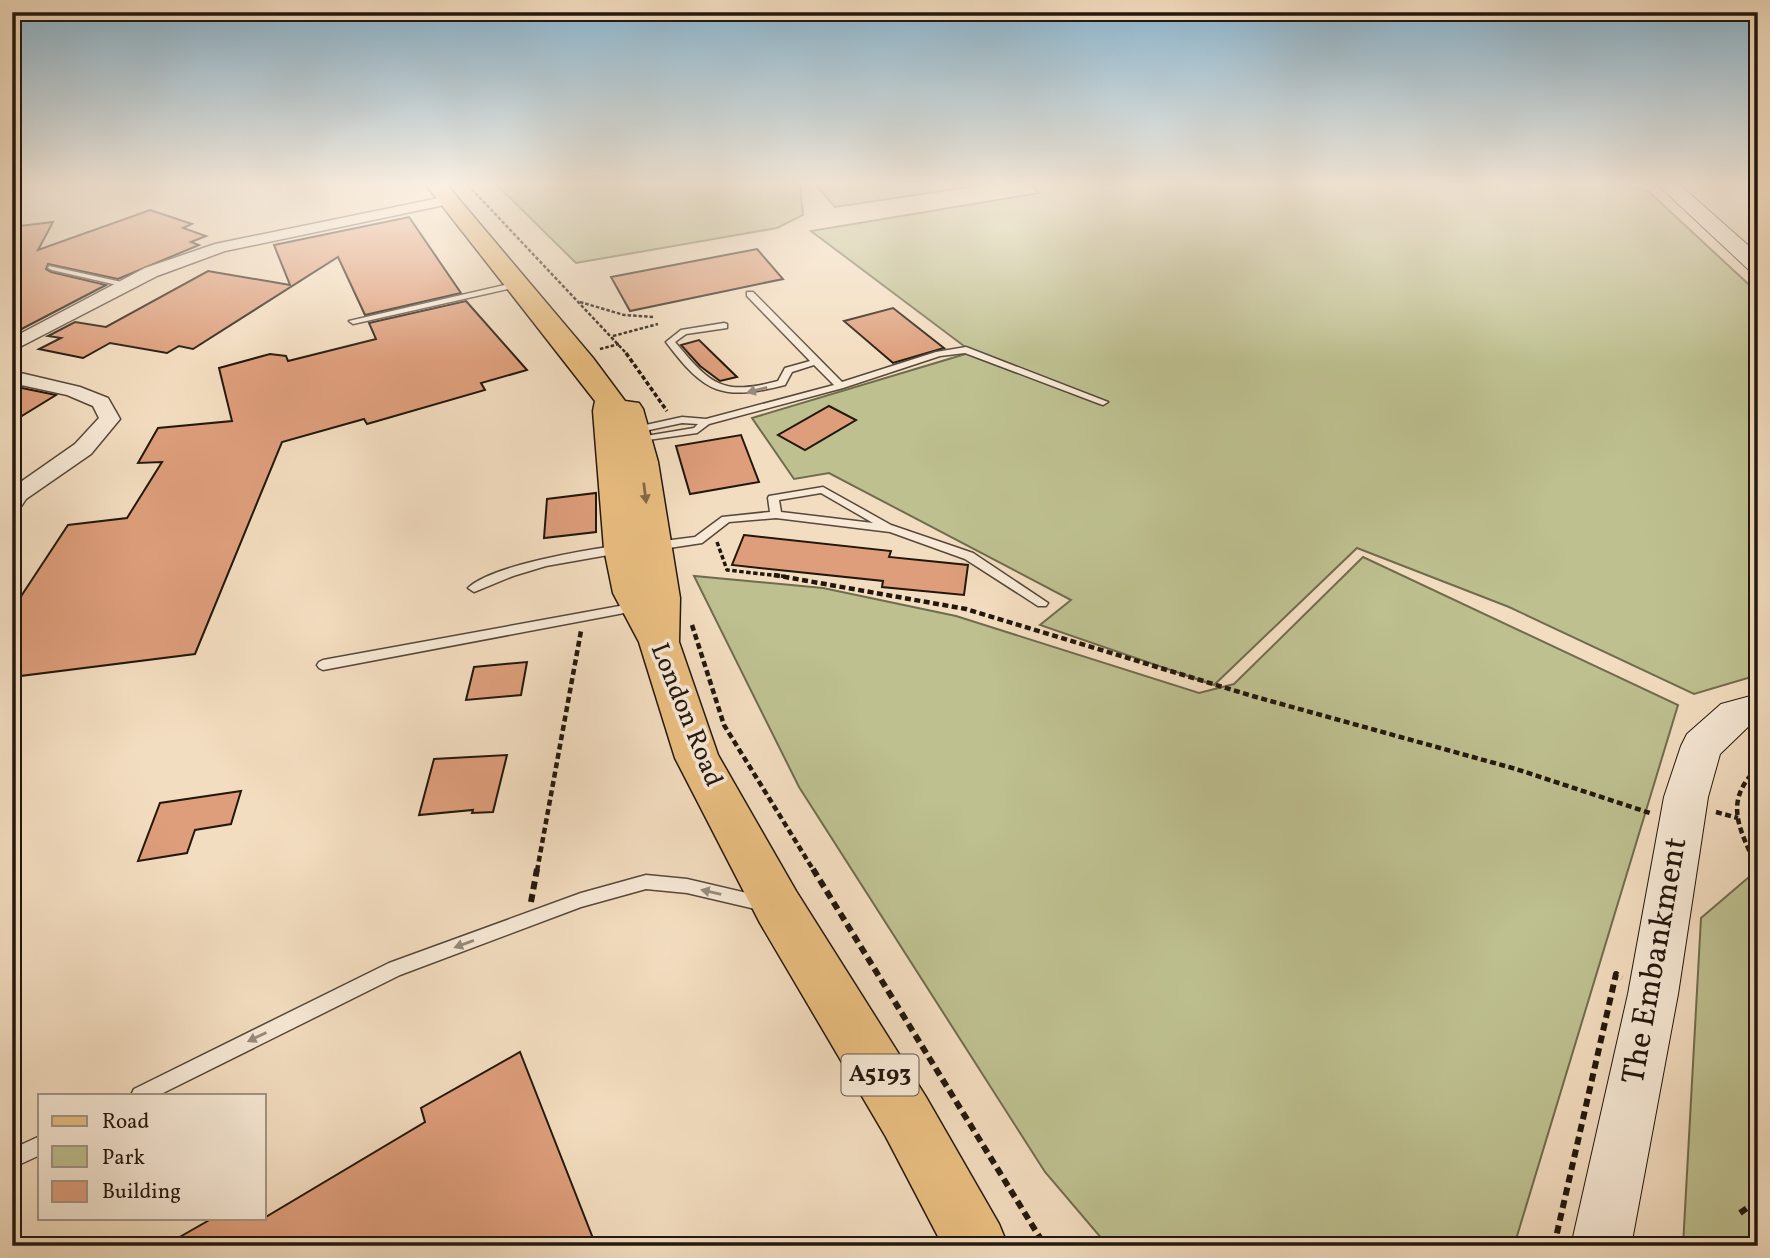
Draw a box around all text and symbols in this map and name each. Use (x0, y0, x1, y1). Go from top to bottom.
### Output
one-way arrow (746, 385, 768, 396)
one-way arrow (640, 482, 651, 504)
street label: London Road (641, 638, 731, 792)
street label: The Embankment (1613, 834, 1699, 1088)
one-way arrow (700, 886, 722, 897)
one-way arrow (453, 938, 474, 949)
one-way arrow (247, 1032, 267, 1043)
road number: A5193 (842, 1055, 918, 1096)
legend (38, 1094, 266, 1220)
text: Road (102, 1108, 149, 1137)
text: Park (102, 1144, 145, 1173)
text: Building (102, 1178, 181, 1207)

